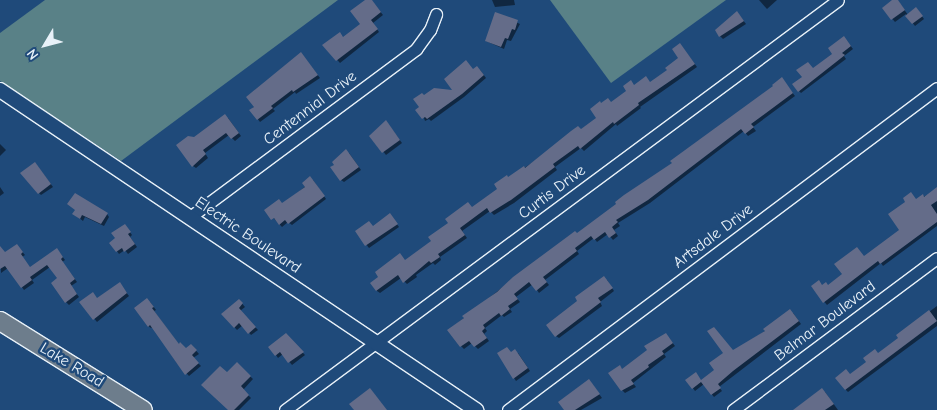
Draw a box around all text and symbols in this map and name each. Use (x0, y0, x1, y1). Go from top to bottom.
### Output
north arrow (20, 20, 70, 70)
text: N (23, 46, 42, 63)
street label: Centennial Drive (260, 67, 360, 149)
street label: Curtis Drive (515, 161, 589, 223)
street label: Electric Boulevard (191, 192, 305, 278)
street label: Artsdale Drive (669, 200, 757, 272)
street label: Belmar Boulevard (771, 277, 879, 365)
street label: Lake Road (36, 338, 108, 392)

